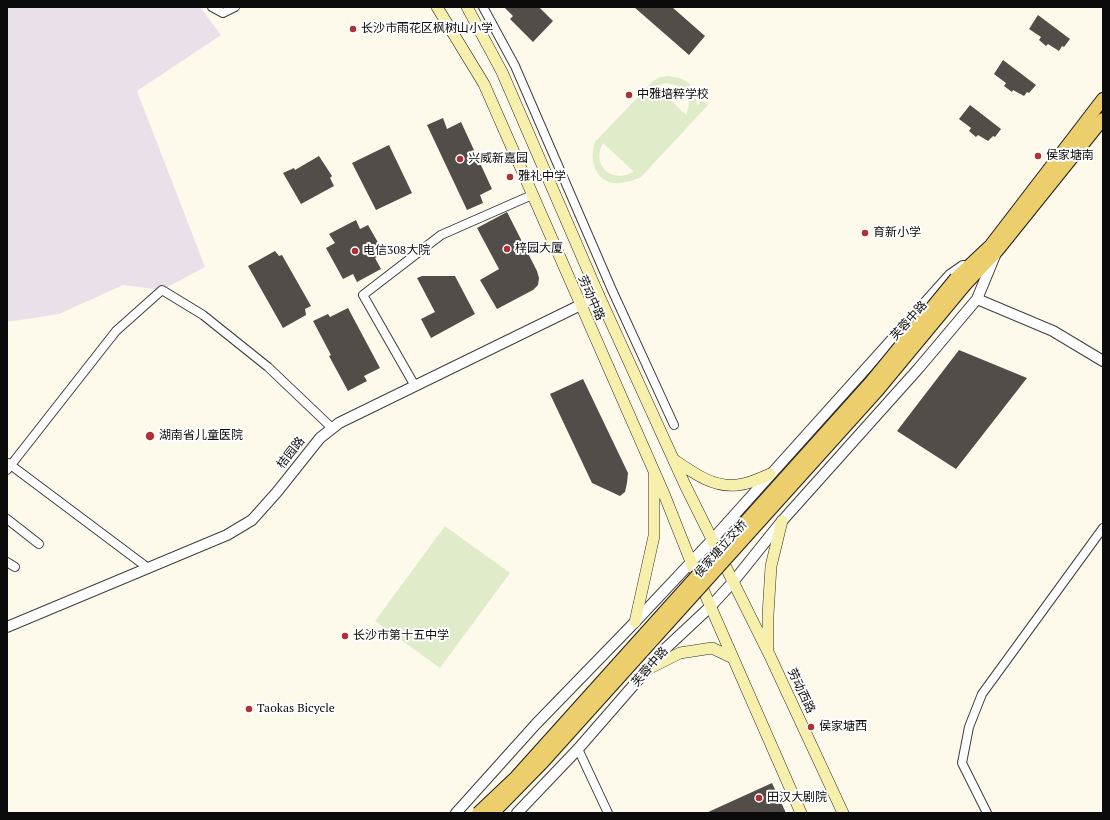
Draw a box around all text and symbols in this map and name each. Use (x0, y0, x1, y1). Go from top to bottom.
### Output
place label: 长沙市雨花区枫树山小学 (361, 22, 493, 36)
marker: 长沙市雨花区枫树山小学 (348, 24, 358, 34)
place label: 中雅培粹学校 (637, 88, 709, 102)
marker: 中雅培粹学校 (624, 90, 634, 100)
place label: 侯家塘南 (1046, 149, 1094, 163)
marker: 侯家塘南 (1033, 151, 1043, 161)
place label: 兴威新嘉园 (468, 152, 528, 166)
marker: 兴威新嘉园 (455, 154, 465, 164)
place label: 雅礼中学 (518, 170, 566, 184)
marker: 雅礼中学 (505, 172, 515, 182)
place label: 育新小学 (873, 226, 921, 240)
marker: 育新小学 (860, 228, 870, 238)
place label: 梓园大厦 (515, 242, 563, 256)
place label: 电信308大院 (363, 244, 430, 258)
marker: 梓园大厦 (502, 244, 512, 254)
marker: 电信308大院 (350, 246, 360, 256)
street label: 劳动中路 (575, 273, 607, 323)
street label: 芙蓉中路 (888, 298, 930, 344)
place label: 湖南省儿童医院 (159, 429, 243, 443)
marker: 湖南省儿童医院 (144, 430, 156, 442)
street label: 桔园路 (274, 434, 308, 472)
street label: 侯家塘立交桥 (692, 517, 750, 581)
place label: 长沙市第十五中学 (353, 629, 449, 643)
marker: 长沙市第十五中学 (340, 631, 350, 641)
street label: 芙蓉中路 (629, 644, 671, 690)
street label: 劳动西路 (784, 666, 818, 716)
place label: Taokas Bicycle (257, 702, 335, 716)
marker: Taokas Bicycle (244, 704, 254, 714)
place label: 侯家塘西 (819, 720, 867, 734)
marker: 侯家塘西 (806, 722, 816, 732)
place label: 田汉大剧院 (767, 791, 827, 805)
marker: 田汉大剧院 (754, 793, 764, 803)

